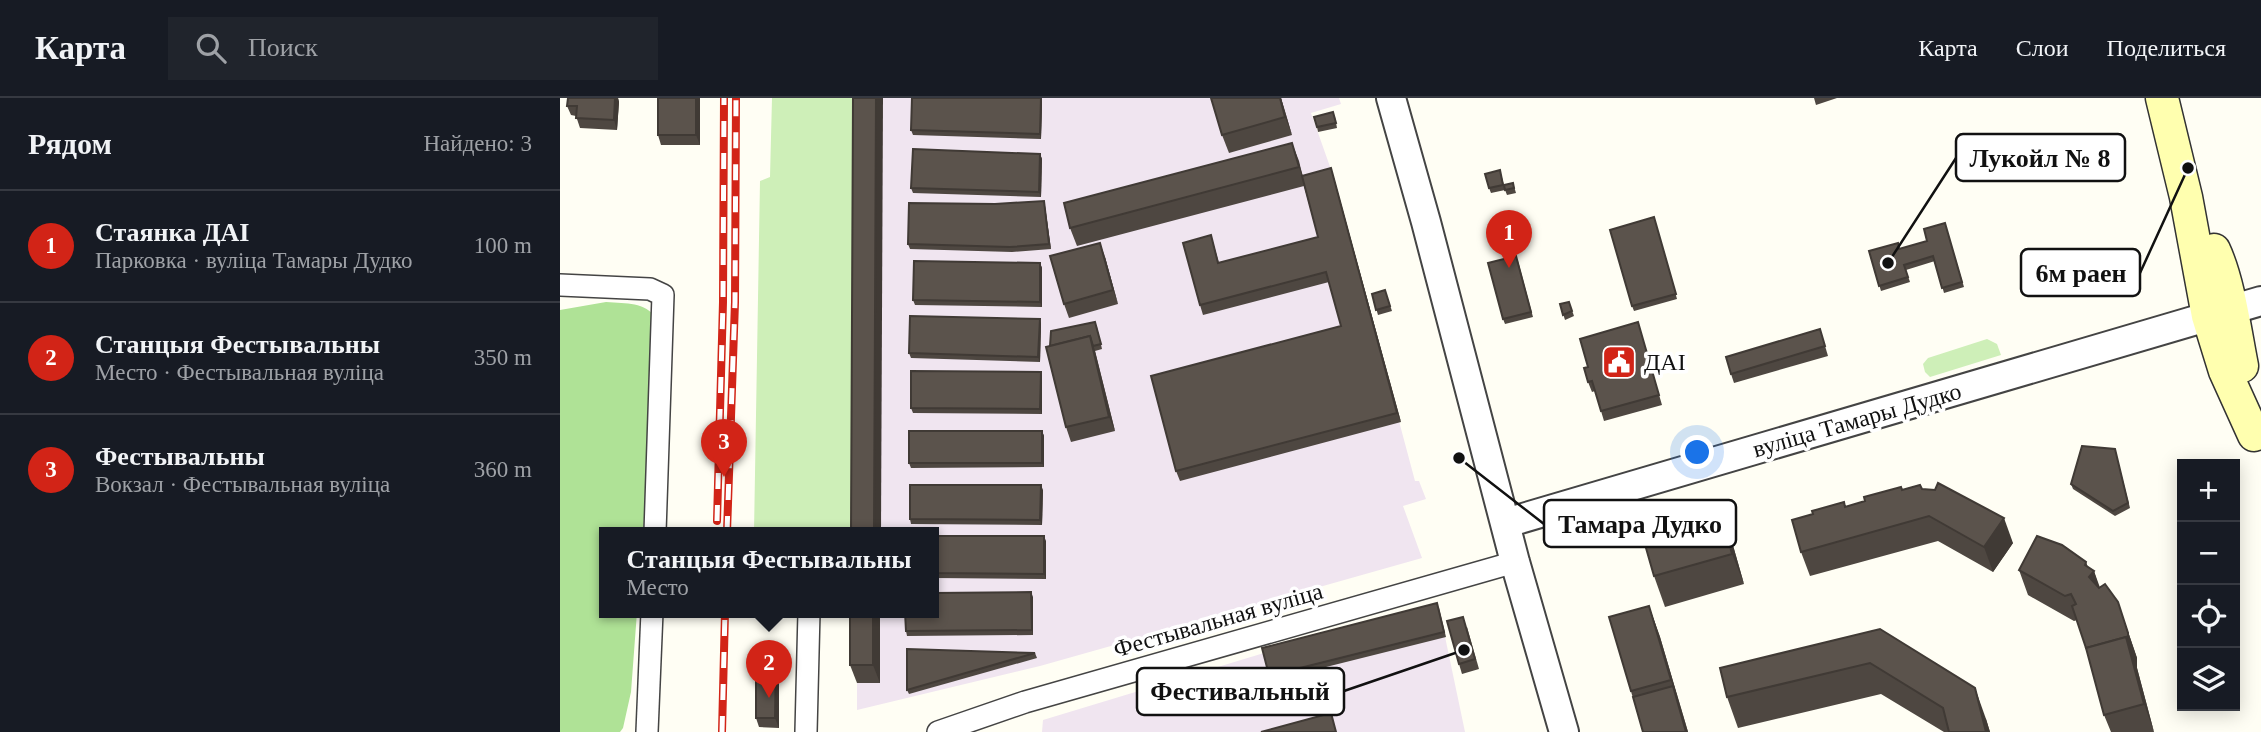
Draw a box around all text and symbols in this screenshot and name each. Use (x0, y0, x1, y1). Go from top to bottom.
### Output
search box (168, 17, 658, 80)
icon: search (192, 29, 230, 67)
text: Карта (35, 30, 126, 66)
text: Поиск (248, 33, 318, 62)
text: Карта (1918, 35, 1978, 61)
text: Слои (2016, 35, 2069, 61)
text: Поделиться (2107, 35, 2226, 61)
text: Рядом (28, 127, 112, 160)
text: Найдено: 3 (424, 131, 532, 156)
callout: Лукойл № 8 (1956, 134, 2125, 181)
text: Лукойл № 8 (1969, 144, 2111, 173)
pin: 1 (1486, 210, 1532, 268)
text: Стаянка ДАІ (95, 218, 249, 247)
text: 1 (45, 233, 57, 258)
text: 100 m (474, 233, 532, 258)
text: Парковка · вуліца Тамары Дудко (95, 248, 413, 273)
callout: 6м раен (2021, 249, 2140, 296)
text: 6м раен (2035, 259, 2127, 288)
text: Станцыя Фестывальны (95, 330, 380, 359)
public building icon: ДАІ (1600, 343, 1638, 381)
text: 2 (45, 345, 57, 370)
text: 350 m (474, 345, 532, 370)
place label: ДАІ (1644, 349, 1686, 375)
text: Место · Фестывальная вуліца (95, 360, 384, 385)
street label: вуліца Тамары Дудко (1750, 378, 1964, 462)
pin: 3 (701, 419, 747, 477)
your location (1680, 435, 1714, 469)
text: Фестывальны (95, 442, 265, 471)
text: 3 (45, 457, 57, 482)
text: 360 m (474, 457, 532, 482)
map controls (2177, 459, 2240, 711)
button: + (2177, 459, 2240, 522)
text: Вокзал · Фестывальная вуліца (95, 472, 390, 497)
callout: Тамара Дудко (1544, 500, 1736, 547)
text: Тамара Дудко (1558, 510, 1722, 539)
button: − (2177, 522, 2240, 585)
popup (599, 527, 939, 618)
text: Станцыя Фестывальны (626, 545, 912, 574)
text: Место (626, 575, 689, 600)
street label: Фестывальная вуліца (1110, 578, 1326, 662)
button: locate (2177, 585, 2240, 648)
pin: 2 (746, 640, 792, 698)
button: layers (2177, 648, 2240, 711)
callout: Фестивальный (1137, 668, 1344, 715)
text: Фестивальный (1150, 677, 1330, 706)

